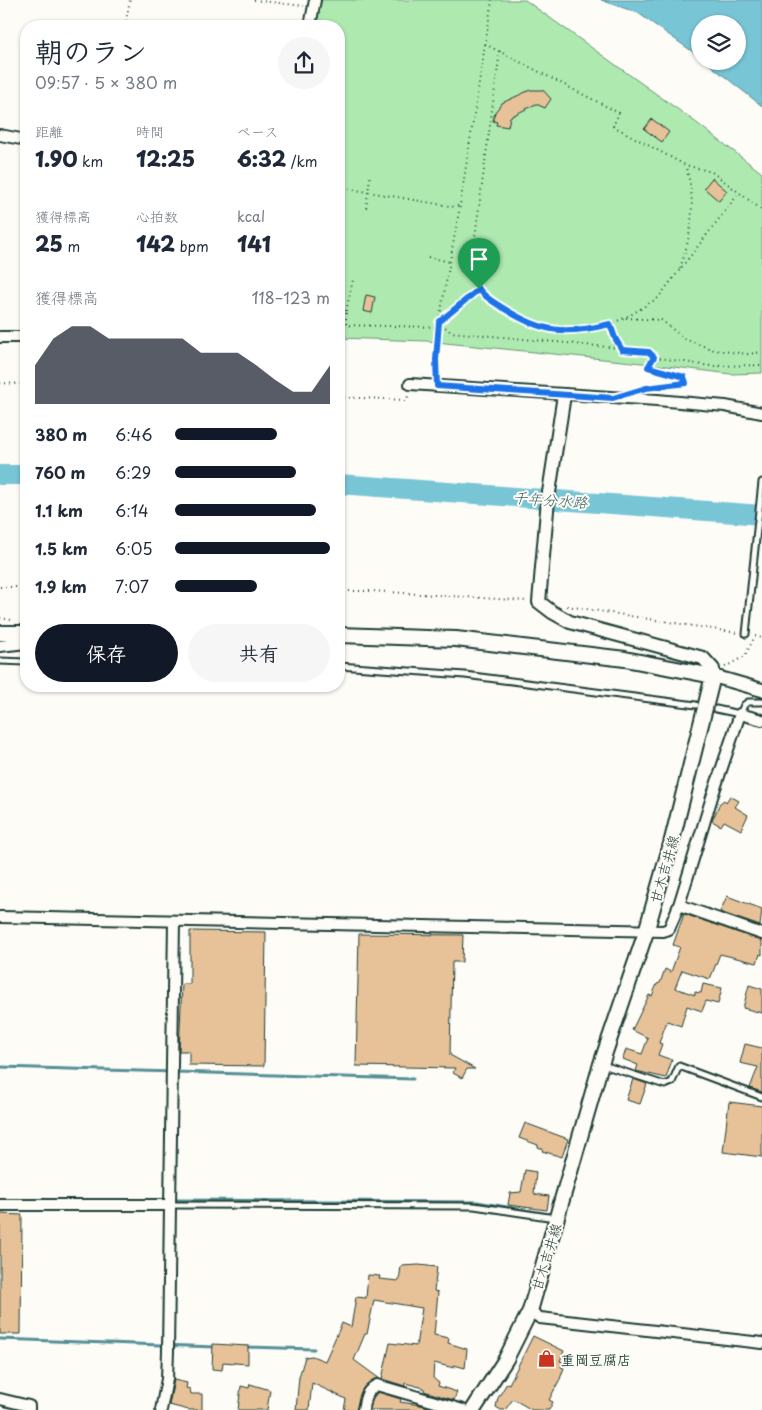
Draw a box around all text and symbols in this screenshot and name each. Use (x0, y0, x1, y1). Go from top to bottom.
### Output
map controls (691, 15, 746, 70)
button: layers (691, 15, 746, 70)
text: 朝のラン (35, 29, 147, 72)
button: share (278, 37, 330, 89)
text: 09:57 · 5 × 380 m (35, 70, 177, 94)
text: 距離 (35, 121, 63, 142)
text: 時間 (136, 121, 164, 142)
text: ペース (237, 121, 278, 142)
text: 1.90 (35, 142, 78, 174)
text: 12:25 (136, 142, 195, 174)
text: 6:32 (237, 142, 286, 174)
text: km (78, 151, 103, 172)
text: /km (286, 151, 317, 172)
text: 獲得標高 (35, 206, 91, 227)
text: 心拍数 (136, 206, 178, 227)
text: kcal (237, 206, 265, 227)
text: 25 (35, 227, 63, 259)
text: 142 (136, 227, 175, 259)
text: 141 (237, 227, 271, 259)
text: m (63, 236, 80, 257)
text: bpm (175, 236, 209, 257)
pin (458, 238, 500, 289)
icon: arrive (465, 245, 493, 273)
text: 獲得標高 (35, 285, 99, 309)
text: 118–123 m (251, 285, 330, 309)
text: 380 m (35, 422, 87, 446)
text: 6:46 (115, 422, 153, 446)
text: 760 m (35, 460, 86, 484)
text: 6:29 (115, 460, 151, 484)
water label: 千年分水路 (512, 485, 589, 513)
text: 1.1 km (35, 498, 83, 522)
text: 6:14 (115, 498, 149, 522)
text: 1.5 km (35, 536, 88, 560)
text: 6:05 (115, 536, 153, 560)
text: 1.9 km (35, 574, 87, 598)
text: 7:07 (115, 574, 149, 598)
button: 保存 (35, 624, 178, 682)
button: 共有 (188, 624, 330, 682)
street label: 甘木吉井線 (644, 832, 684, 906)
street label: 甘木吉井線 (526, 1220, 566, 1294)
shop icon: 重岡豆腐店 (537, 1349, 557, 1369)
place label: 重岡豆腐店 (561, 1349, 631, 1370)

